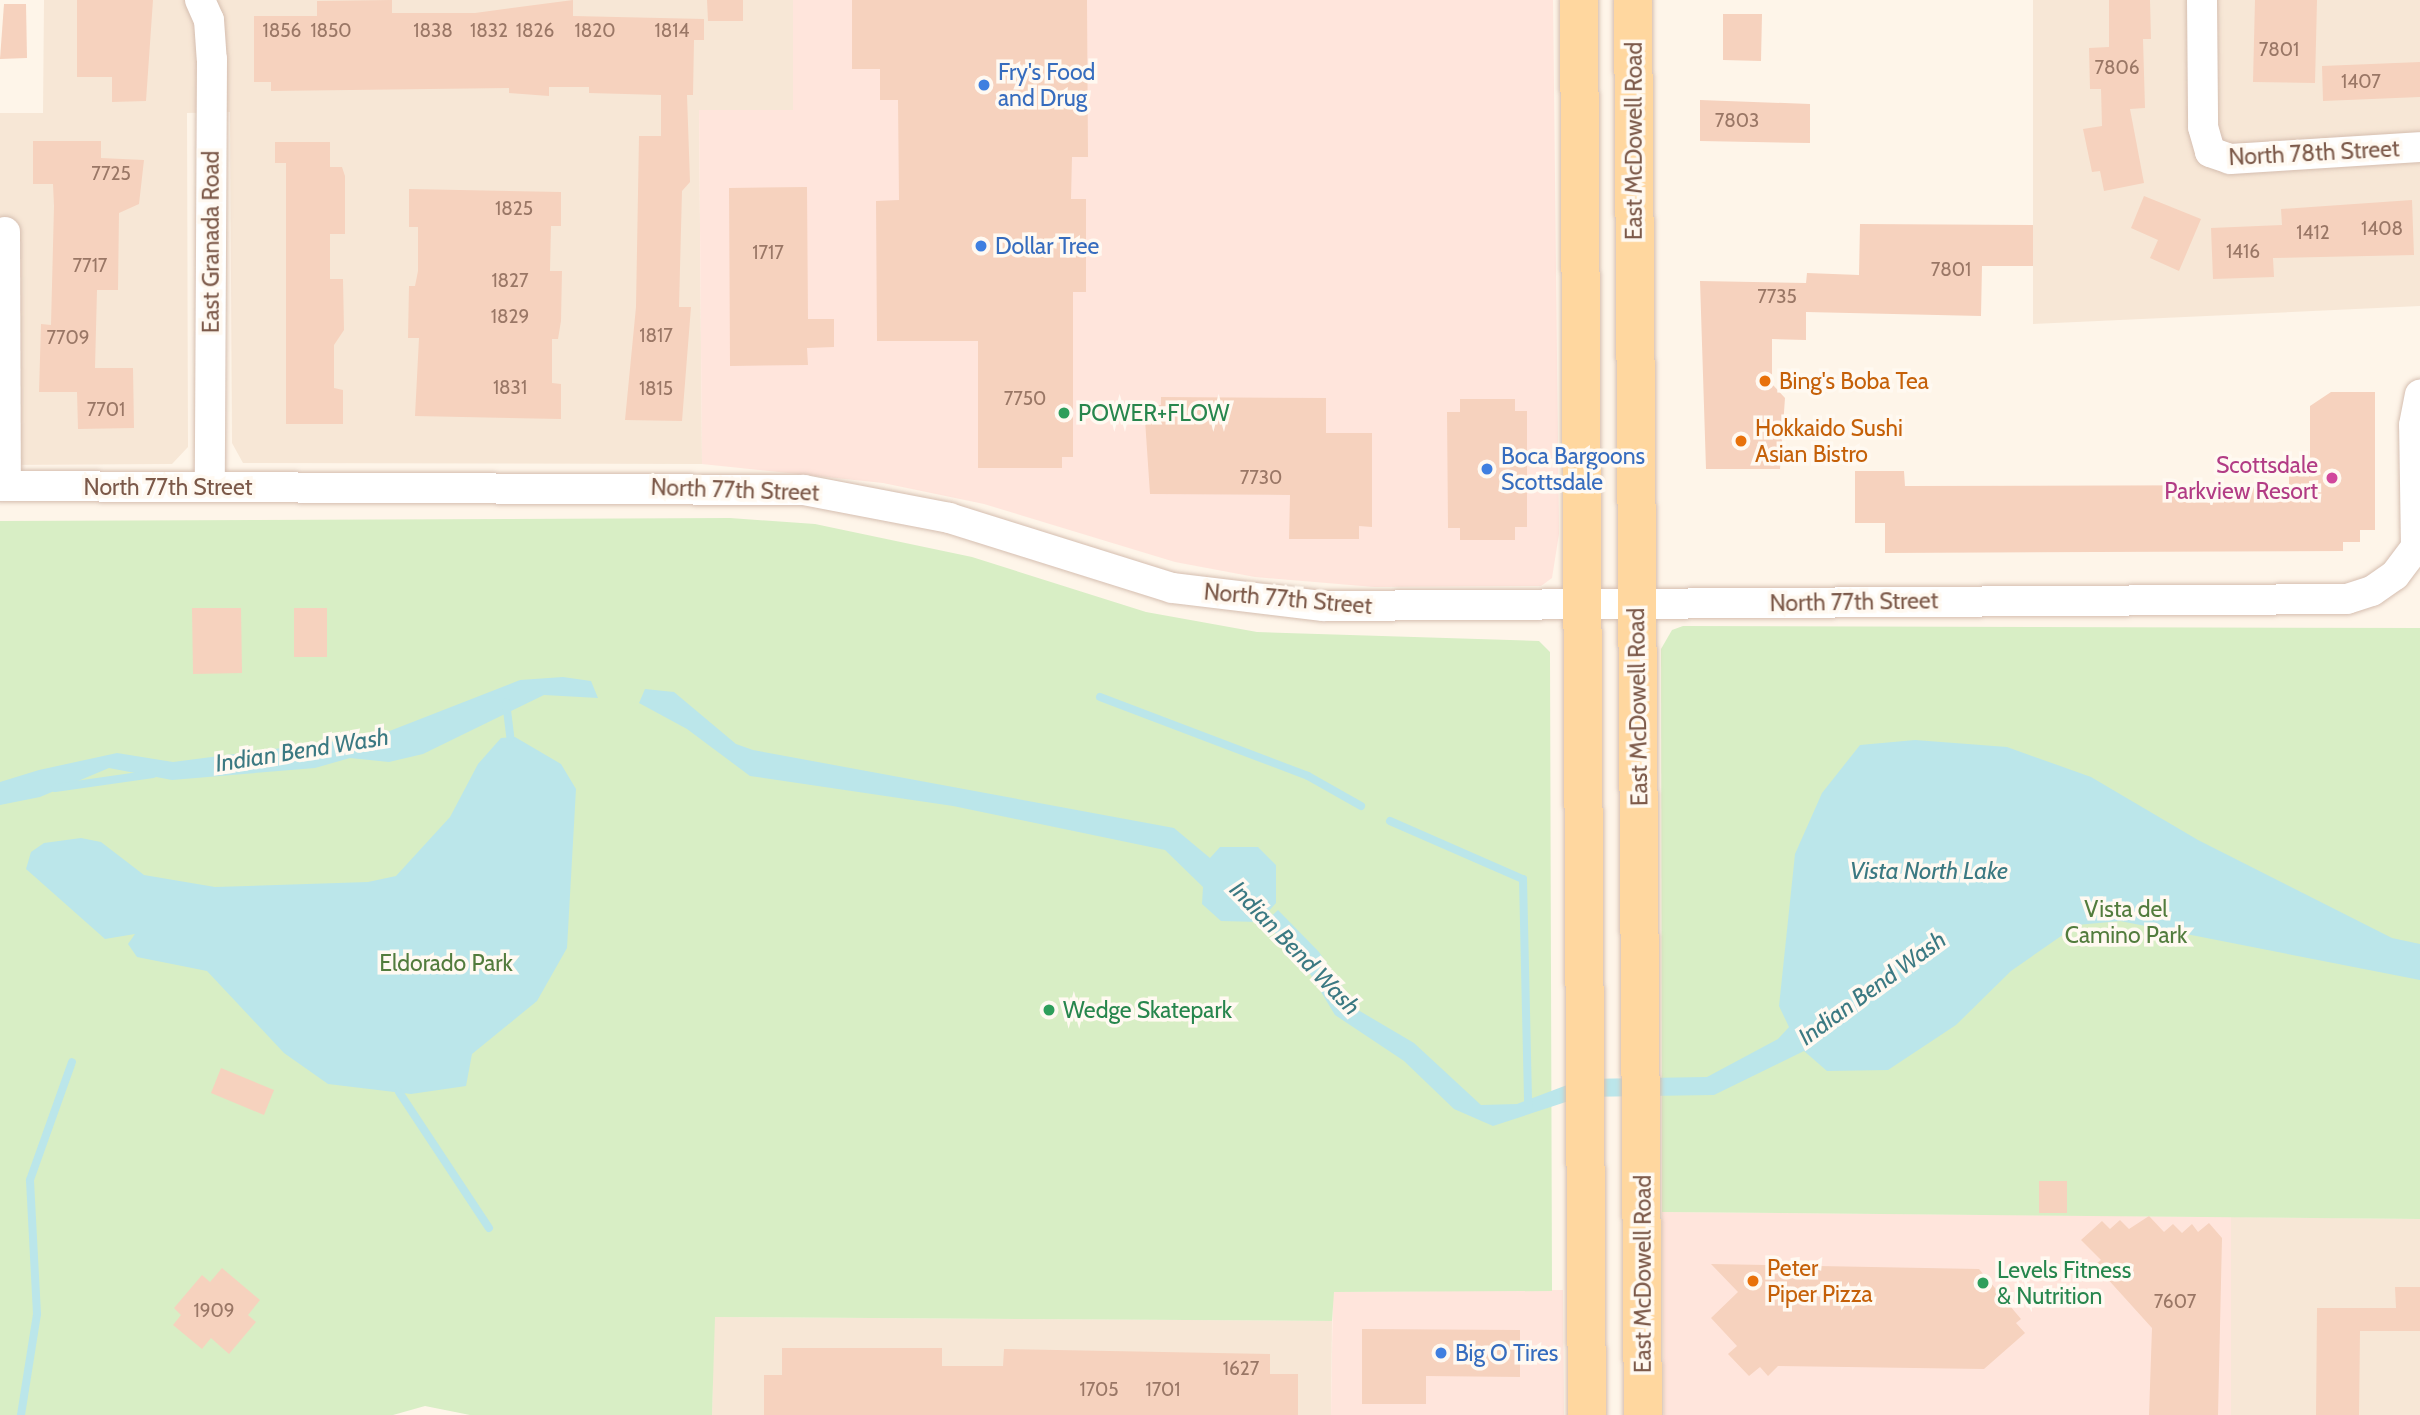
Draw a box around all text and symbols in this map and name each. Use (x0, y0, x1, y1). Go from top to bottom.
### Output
house number: 1856 (263, 20, 301, 42)
house number: 1850 (310, 20, 352, 42)
house number: 1838 (413, 20, 453, 42)
house number: 1832 (470, 20, 508, 42)
house number: 1826 (516, 20, 554, 42)
house number: 1820 (575, 20, 615, 42)
house number: 1814 (655, 20, 689, 42)
house number: 7801 (2259, 39, 2299, 61)
street label: East McDowell Road (1620, 42, 1648, 240)
house number: 7806 (2094, 57, 2140, 79)
place label: Fry's Food and Drug (998, 58, 1095, 112)
house number: 1407 (2341, 71, 2381, 93)
marker: Fry's Food and Drug (976, 77, 992, 93)
house number: 7803 (1715, 110, 1759, 132)
street label: North 78th Street (2228, 135, 2400, 171)
street label: East Granada Road (197, 151, 225, 333)
house number: 7725 (91, 163, 131, 185)
house number: 1825 (495, 198, 533, 220)
house number: 1408 (2361, 218, 2403, 240)
house number: 1412 (2296, 222, 2330, 244)
place label: Dollar Tree (995, 232, 1099, 260)
marker: Dollar Tree (973, 238, 989, 254)
house number: 1416 (2226, 241, 2260, 263)
house number: 1717 (752, 242, 784, 264)
house number: 7717 (73, 255, 107, 277)
house number: 7801 (1931, 259, 1971, 281)
house number: 1827 (491, 270, 529, 292)
house number: 7735 (1757, 286, 1797, 308)
house number: 1829 (491, 306, 529, 328)
house number: 1817 (639, 325, 673, 347)
house number: 7709 (47, 327, 89, 349)
place label: Bing's Boba Tea (1779, 367, 1929, 395)
marker: Bing's Boba Tea (1757, 373, 1773, 389)
house number: 1831 (493, 377, 527, 399)
house number: 1815 (639, 378, 673, 400)
house number: 7750 (1004, 388, 1046, 410)
house number: 7701 (87, 399, 125, 421)
place label: POWER+FLOW (1078, 399, 1230, 427)
marker: POWER+FLOW (1056, 405, 1072, 421)
place label: Hokkaido Sushi Asian Bistro (1755, 414, 1903, 468)
marker: Hokkaido Sushi Asian Bistro (1733, 433, 1749, 449)
place label: Boca Bargoons Scottsdale (1501, 442, 1645, 496)
place label: Scottsdale Parkview Resort (2164, 451, 2318, 505)
marker: Boca Bargoons Scottsdale (1479, 461, 1495, 477)
house number: 7730 (1240, 467, 1282, 489)
marker: Scottsdale Parkview Resort (2324, 470, 2340, 486)
street label: North 77th Street (84, 473, 252, 501)
street label: North 77th Street (650, 473, 820, 507)
street label: North 77th Street (1203, 578, 1373, 620)
street label: North 77th Street (1769, 587, 1939, 617)
street label: East McDowell Road (1622, 608, 1654, 806)
water label: Indian Bend Wash (213, 722, 391, 778)
water label: Vista North Lake (1850, 857, 2008, 885)
water label: Indian Bend Wash (1224, 875, 1366, 1021)
park label: Vista del Camino Park (2065, 895, 2187, 949)
water label: Indian Bend Wash (1793, 925, 1951, 1051)
park label: Eldorado Park (379, 949, 513, 977)
place label: Wedge Skatepark (1063, 996, 1232, 1024)
marker: Wedge Skatepark (1041, 1002, 1057, 1018)
street label: East McDowell Road (1629, 1175, 1657, 1373)
place label: Peter Piper Pizza (1767, 1254, 1873, 1308)
place label: Levels Fitness & Nutrition (1997, 1256, 2131, 1310)
marker: Peter Piper Pizza (1745, 1273, 1761, 1289)
marker: Levels Fitness & Nutrition (1975, 1275, 1991, 1291)
house number: 7607 (2154, 1291, 2196, 1313)
house number: 1909 (193, 1300, 235, 1322)
place label: Big O Tires (1455, 1339, 1558, 1367)
marker: Big O Tires (1433, 1345, 1449, 1361)
house number: 1627 (1223, 1358, 1259, 1380)
house number: 1705 (1079, 1379, 1119, 1401)
house number: 1701 (1145, 1379, 1181, 1401)

